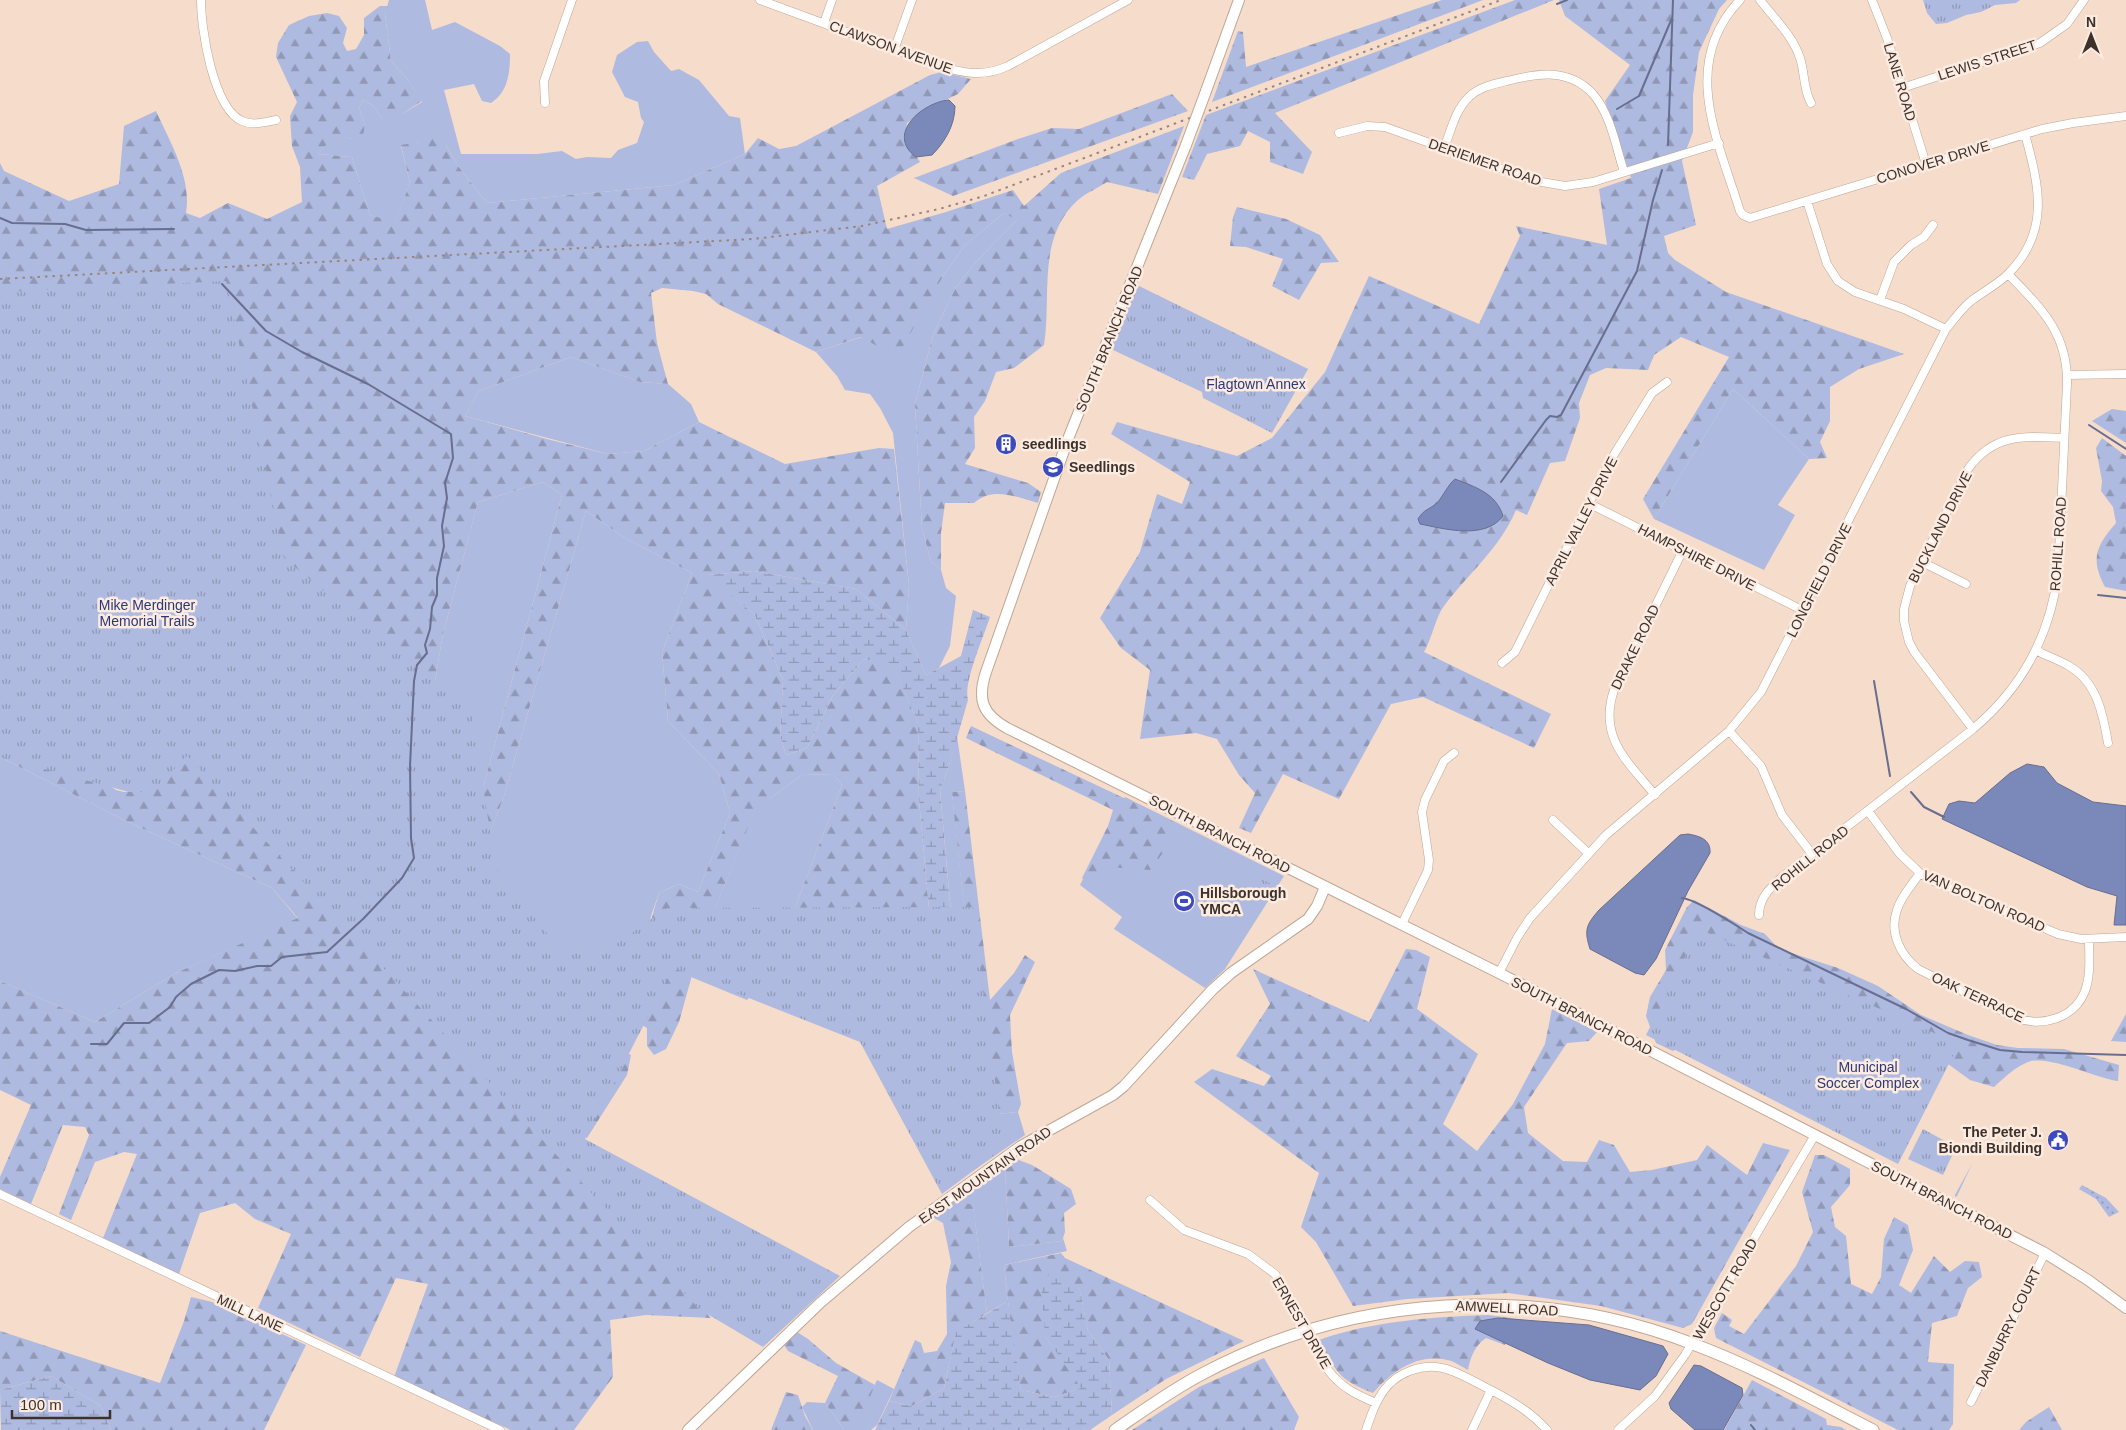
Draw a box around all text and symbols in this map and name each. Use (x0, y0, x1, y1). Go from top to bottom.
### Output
north arrow (2066, 10, 2116, 60)
text: N (2086, 14, 2096, 30)
street label: CLAWSON AVENUE (827, 17, 955, 77)
street label: LEWIS STREET (1936, 36, 2039, 83)
street label: LANE ROAD (1881, 41, 1919, 123)
street label: DERIEMER ROAD (1426, 135, 1544, 189)
street label: CONOVER DRIVE (1874, 137, 1992, 187)
street label: SOUTH BRANCH ROAD (1072, 264, 1146, 414)
park label: Flagtown Annex (1206, 376, 1306, 392)
building icon: seedlings (994, 432, 1018, 456)
place label: seedlings (1022, 436, 1087, 452)
street label: APRIL VALLEY DRIVE (1542, 454, 1620, 588)
school or university icon: Seedlings (1041, 455, 1065, 479)
place label: Seedlings (1069, 459, 1135, 475)
street label: BUCKLAND DRIVE (1905, 469, 1975, 585)
street label: ROHILL ROAD (2047, 496, 2069, 592)
street label: HAMPSHIRE DRIVE (1635, 520, 1759, 594)
street label: LONGFIELD DRIVE (1783, 520, 1855, 640)
park label: Mike Merdinger Memorial Trails (99, 597, 196, 629)
street label: DRAKE ROAD (1608, 602, 1662, 692)
street label: SOUTH BRANCH ROAD (1147, 791, 1293, 877)
street label: ROHILL ROAD (1768, 822, 1852, 894)
street label: VAN BOLTON ROAD (1920, 867, 2048, 935)
place label: Hillsborough YMCA (1200, 885, 1286, 917)
sports icon: Hillsborough YMCA (1172, 889, 1196, 913)
street label: OAK TERRACE (1929, 969, 2027, 1025)
street label: SOUTH BRANCH ROAD (1509, 973, 1655, 1059)
park label: Municipal Soccer Complex (1817, 1059, 1919, 1091)
street label: EAST MOUNTAIN ROAD (916, 1123, 1054, 1227)
place label: The Peter J. Biondi Building (1939, 1124, 2042, 1156)
public building icon: The Peter J. Biondi Building (2046, 1128, 2070, 1152)
street label: SOUTH BRANCH ROAD (1869, 1157, 2015, 1243)
street label: WESCOTT ROAD (1690, 1236, 1760, 1342)
street label: DANBURRY COURT (1972, 1264, 2044, 1390)
street label: ERNEST DRIVE (1269, 1274, 1335, 1372)
street label: MILL LANE (214, 1291, 286, 1335)
street label: AMWELL ROAD (1455, 1297, 1559, 1319)
scale bar (12, 1388, 110, 1420)
text: 100 m (20, 1396, 62, 1413)

